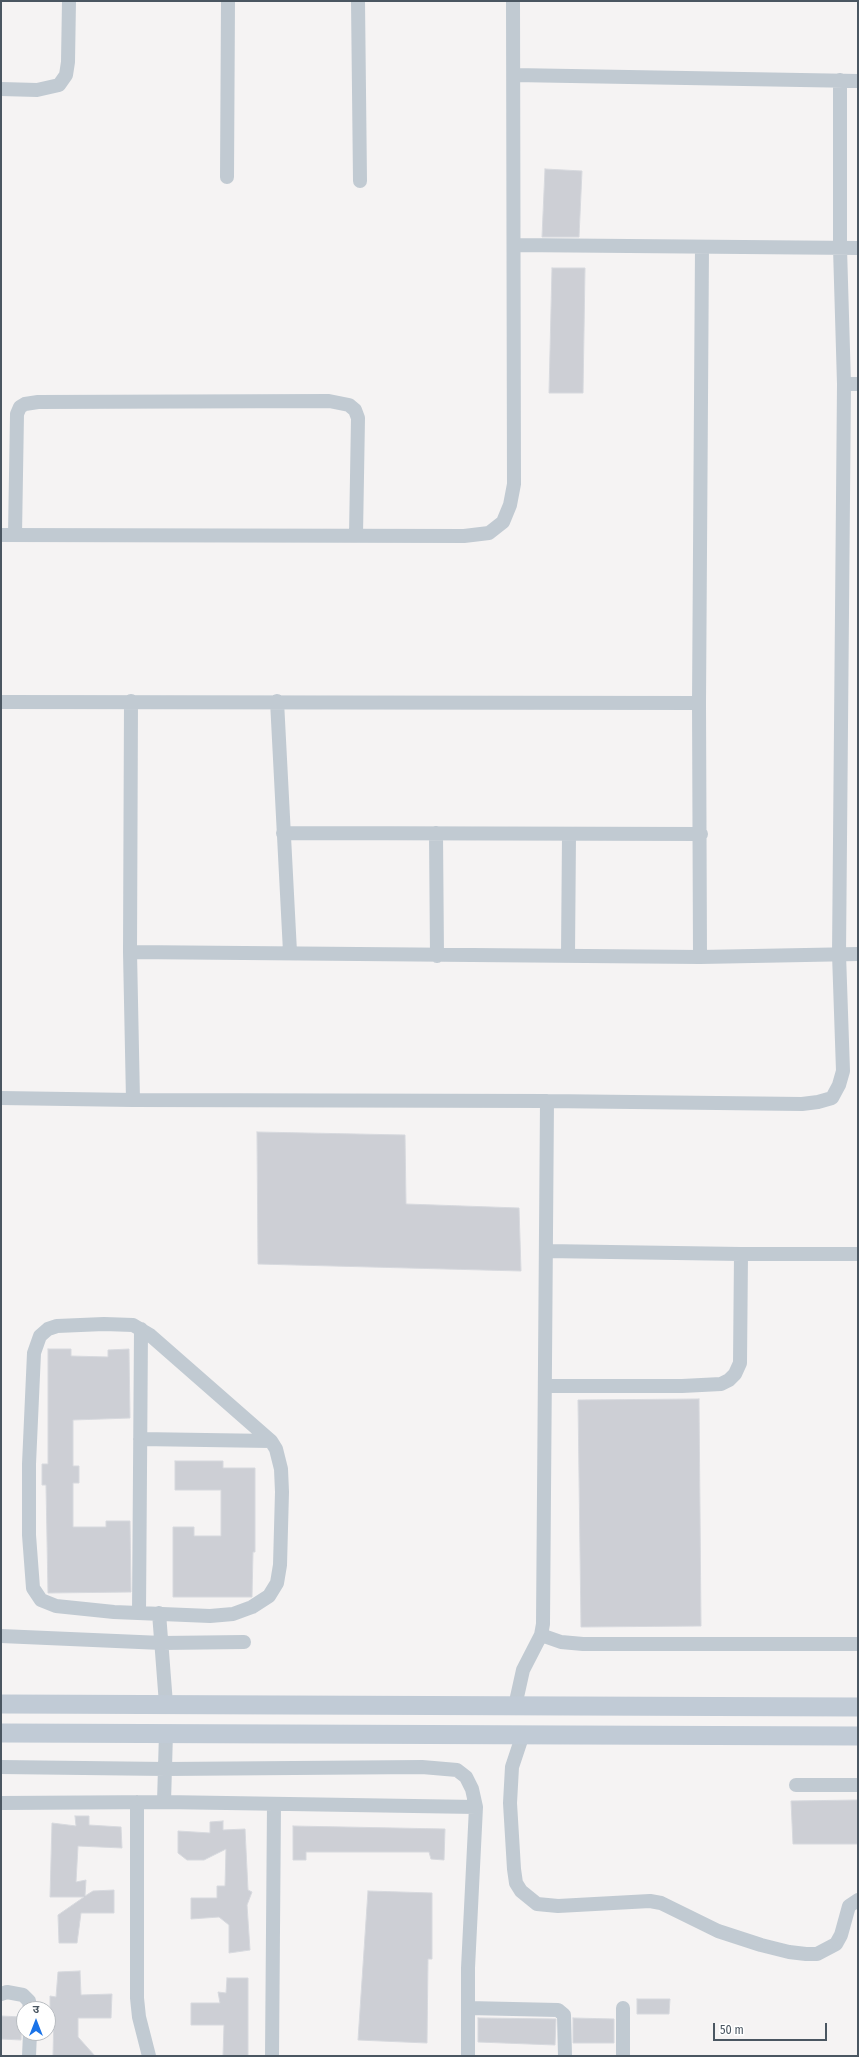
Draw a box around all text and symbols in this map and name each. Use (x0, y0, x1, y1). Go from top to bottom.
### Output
north arrow (16, 2001, 56, 2041)
text: उ (33, 2003, 39, 2016)
scale bar (715, 2015, 829, 2041)
text: 50 m (720, 2023, 744, 2037)

